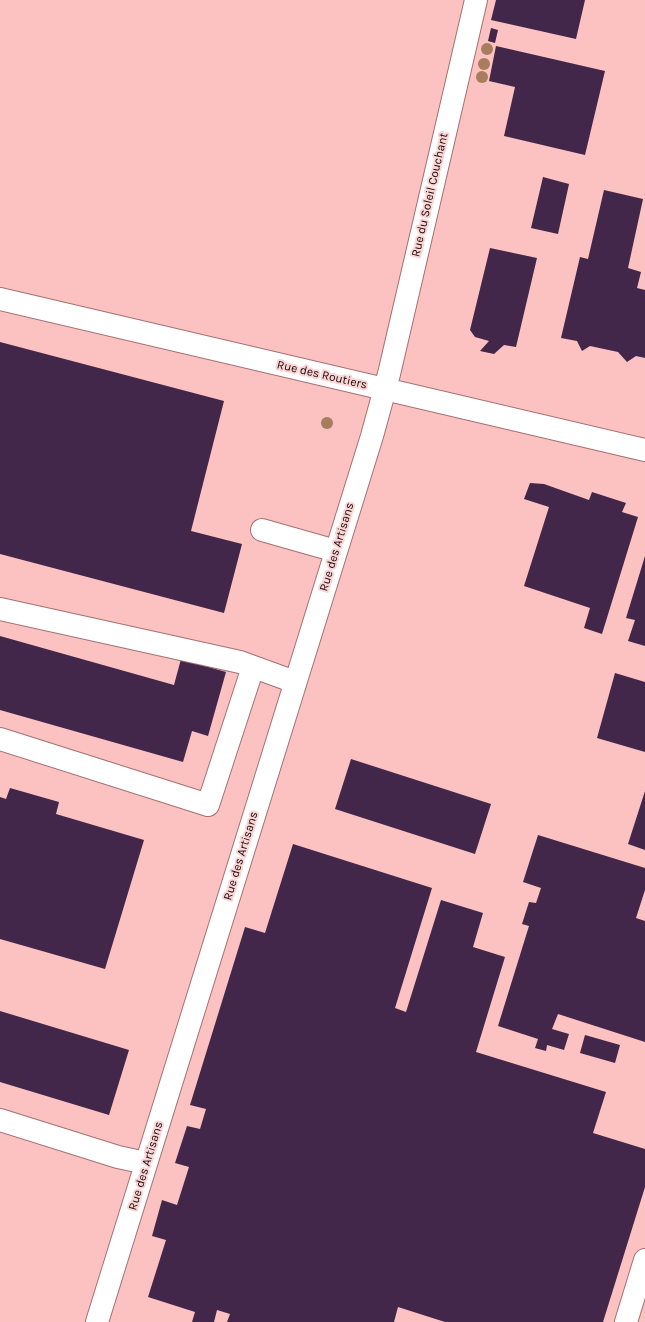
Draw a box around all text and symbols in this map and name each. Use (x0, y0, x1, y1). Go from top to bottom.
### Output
street label: Rue du Soleil Couchant (409, 132, 451, 258)
street label: Rue des Routiers (275, 358, 369, 392)
street label: Rue des Artisans (317, 501, 357, 593)
street label: Rue des Artisans (221, 810, 261, 902)
street label: Rue des Artisans (126, 1120, 166, 1212)

